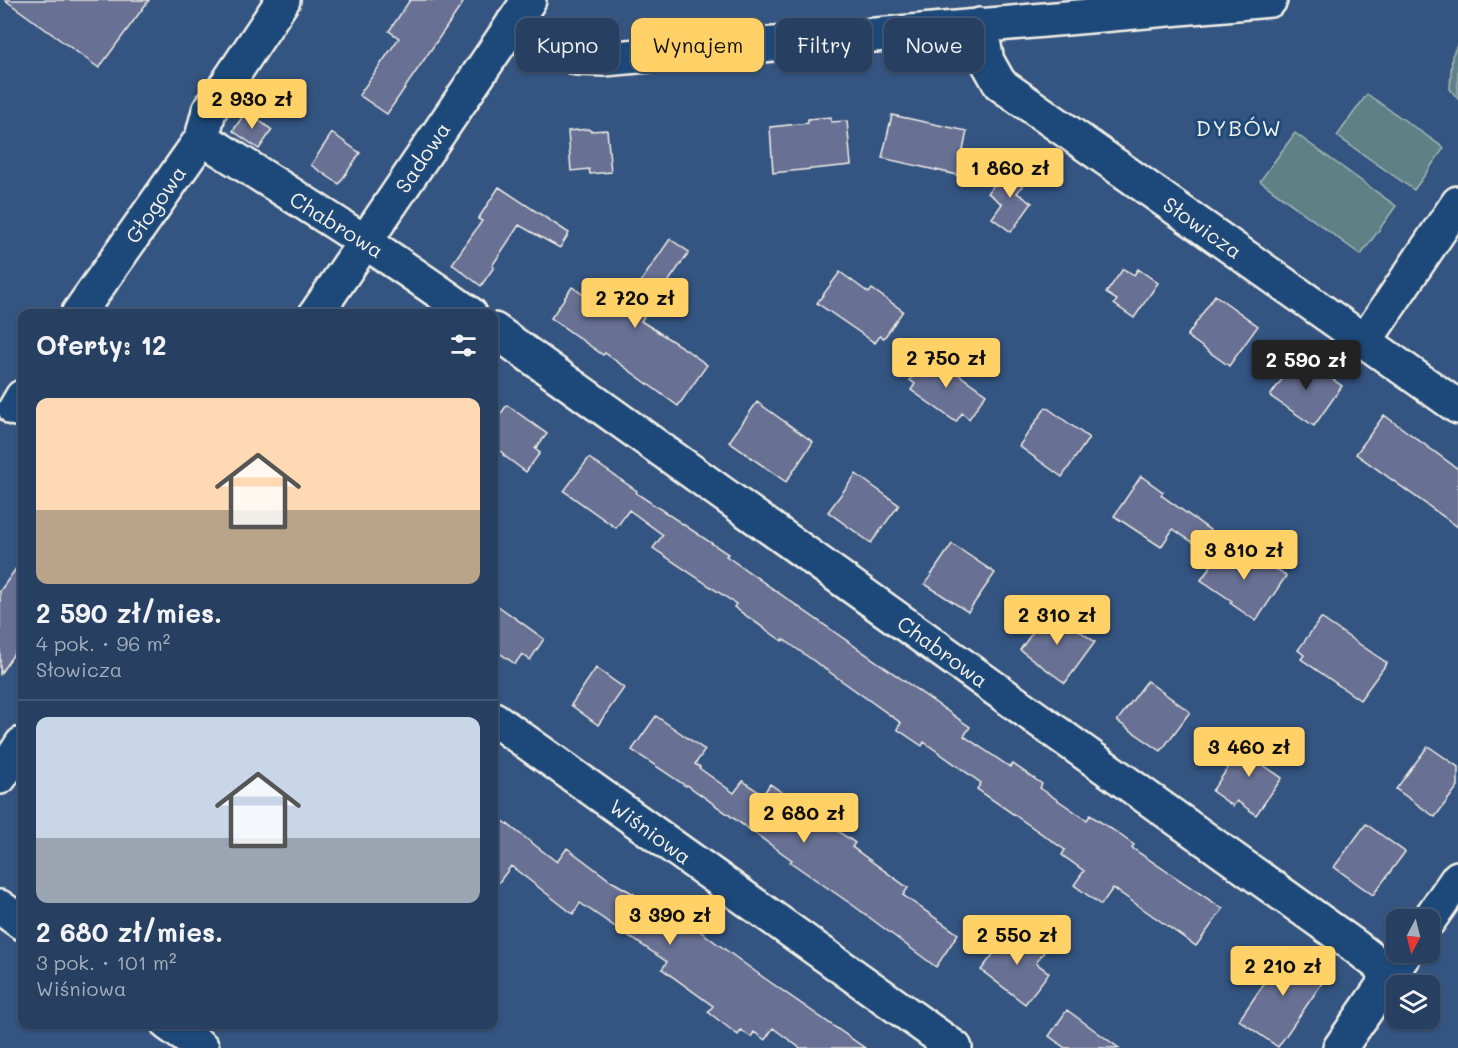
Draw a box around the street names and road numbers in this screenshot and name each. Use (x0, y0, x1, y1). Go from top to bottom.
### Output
street label: Sadowa (388, 116, 456, 198)
street label: Głogowa (119, 160, 191, 248)
street label: Chabrowa (285, 185, 389, 263)
street label: Słowicza (1158, 190, 1248, 264)
street label: Chabrowa (892, 609, 994, 693)
street label: Wiśniowa (605, 792, 697, 870)

